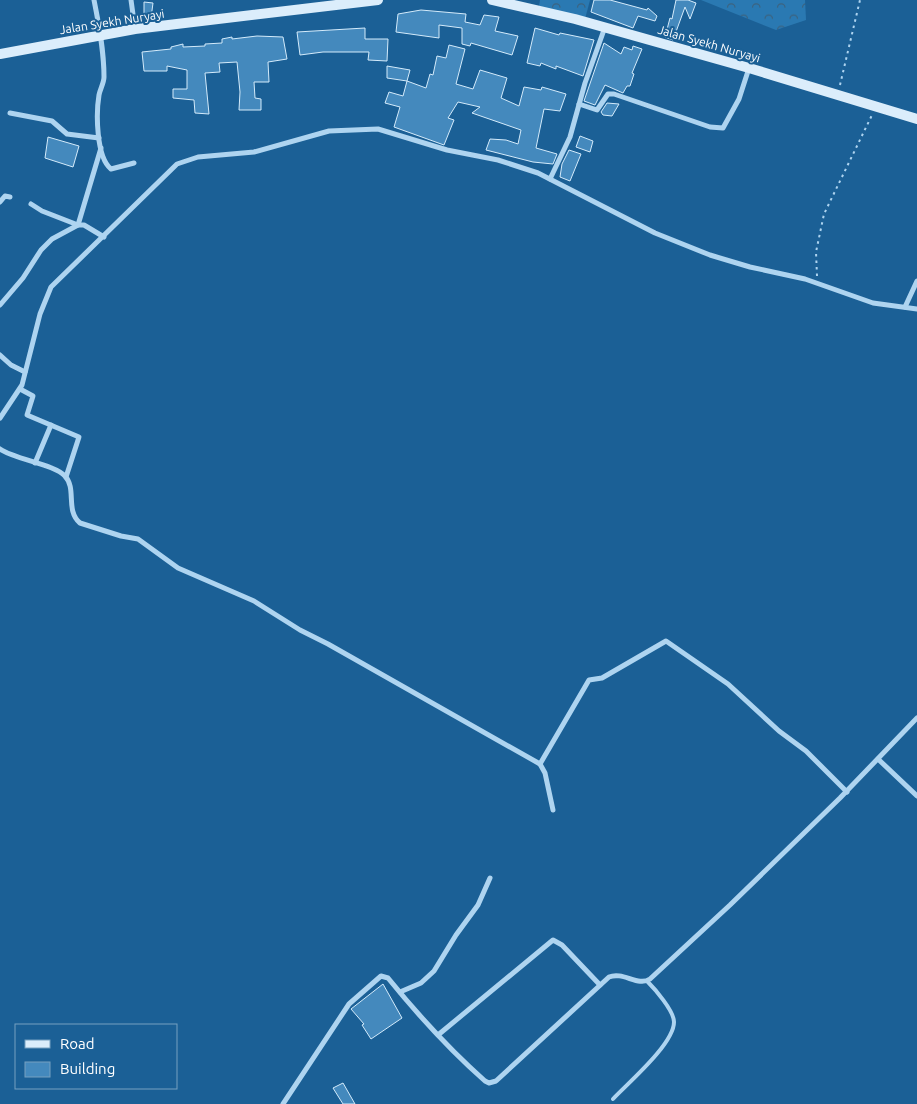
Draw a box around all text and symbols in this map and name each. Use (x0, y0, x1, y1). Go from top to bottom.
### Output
street label: Jalan Syekh Nuryayi (59, 7, 165, 36)
street label: Jalan Syekh Nuryayi (656, 23, 762, 64)
legend (15, 1024, 178, 1089)
text: Road (60, 1035, 95, 1052)
text: Building (60, 1060, 115, 1077)

